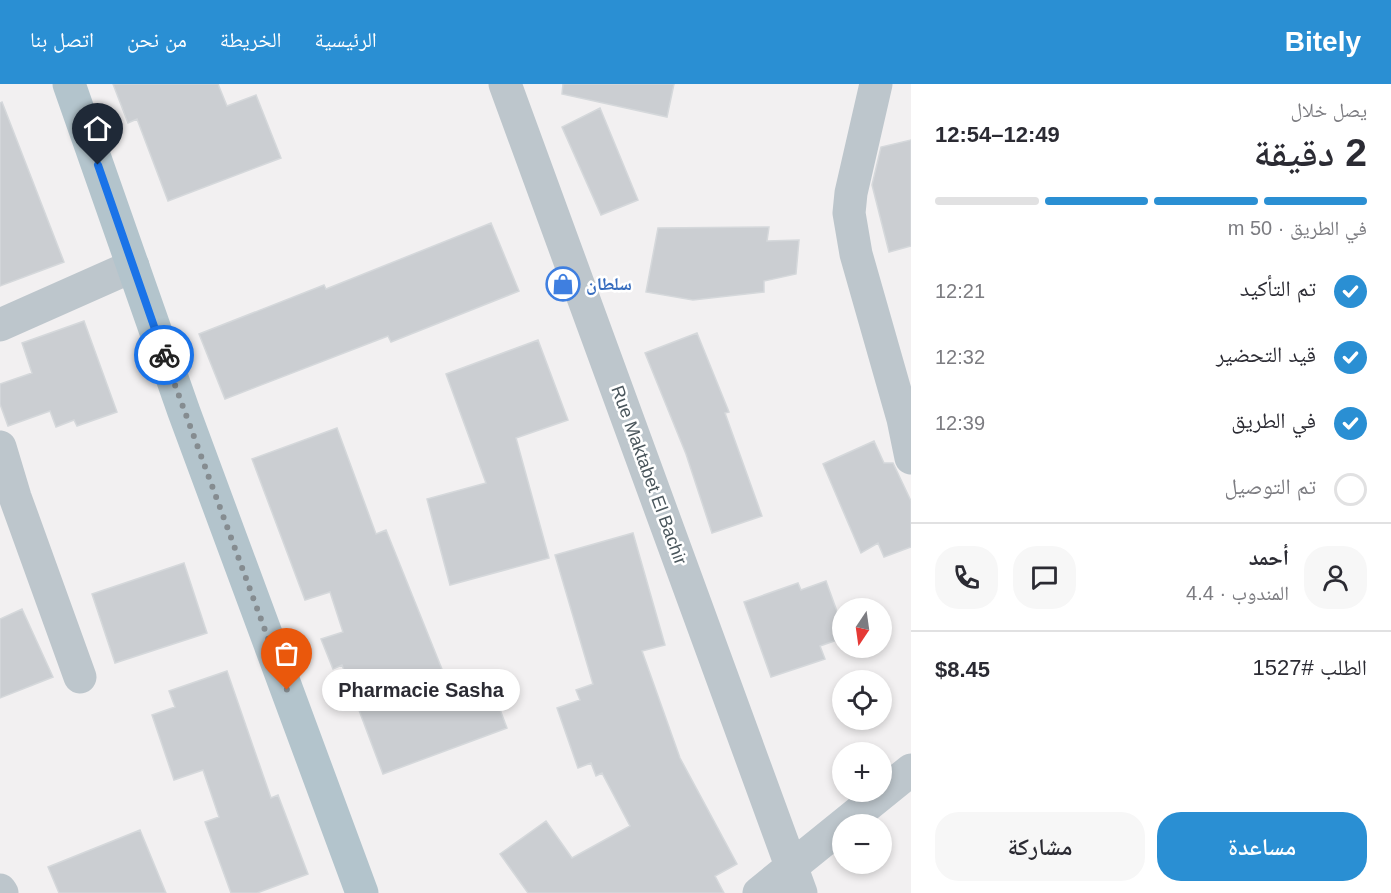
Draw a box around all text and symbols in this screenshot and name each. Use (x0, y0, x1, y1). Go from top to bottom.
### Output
text: Bitely (1285, 26, 1361, 57)
text: اتصل بنا (30, 28, 94, 51)
text: من نحن (127, 28, 187, 51)
text: الخريطة (220, 28, 282, 51)
text: الرئيسية (315, 28, 377, 51)
text: يصل خلال (1290, 99, 1367, 121)
pin (72, 103, 123, 165)
icon: home (81, 112, 114, 145)
text: 12:49–12:54 (935, 122, 1060, 147)
text: 2 دقيقة (1253, 131, 1367, 174)
text: في الطريق · 50 m (1228, 217, 1367, 239)
shop icon: سلطان (545, 266, 581, 302)
place label: سلطان (586, 274, 632, 295)
icon: check (1334, 275, 1367, 308)
text: تم التأكيد (1240, 276, 1316, 301)
text: 12:21 (935, 280, 985, 302)
courier (134, 325, 194, 385)
icon: bike (148, 339, 181, 372)
icon: check (1334, 341, 1367, 374)
text: قيد التحضير (1216, 342, 1316, 367)
text: 12:32 (935, 346, 985, 368)
street label: Rue Maktabet El Bachir (607, 383, 691, 567)
icon: check (1334, 407, 1367, 440)
text: في الطريق (1231, 408, 1316, 433)
text: 12:39 (935, 412, 985, 434)
text: تم التوصيل (1224, 474, 1316, 499)
text: أحمد (1249, 545, 1289, 570)
button: phone (935, 546, 998, 609)
button: chat (1013, 546, 1076, 609)
button: person (1304, 546, 1367, 609)
text: المندوب · 4.4 (1186, 582, 1289, 604)
north arrow (832, 598, 892, 658)
map controls (832, 598, 892, 874)
pin (261, 628, 312, 690)
icon: bag (270, 637, 303, 670)
text: الطلب #1527 (1253, 655, 1367, 680)
text: $8.45 (935, 657, 990, 682)
callout: Pharmacie Sasha (323, 669, 521, 711)
button: locate (832, 670, 892, 730)
text: Pharmacie Sasha (338, 679, 504, 701)
button: + (832, 742, 892, 802)
button: مشاركة (935, 812, 1145, 881)
button: مساعدة (1157, 812, 1367, 881)
button: − (832, 814, 892, 874)

